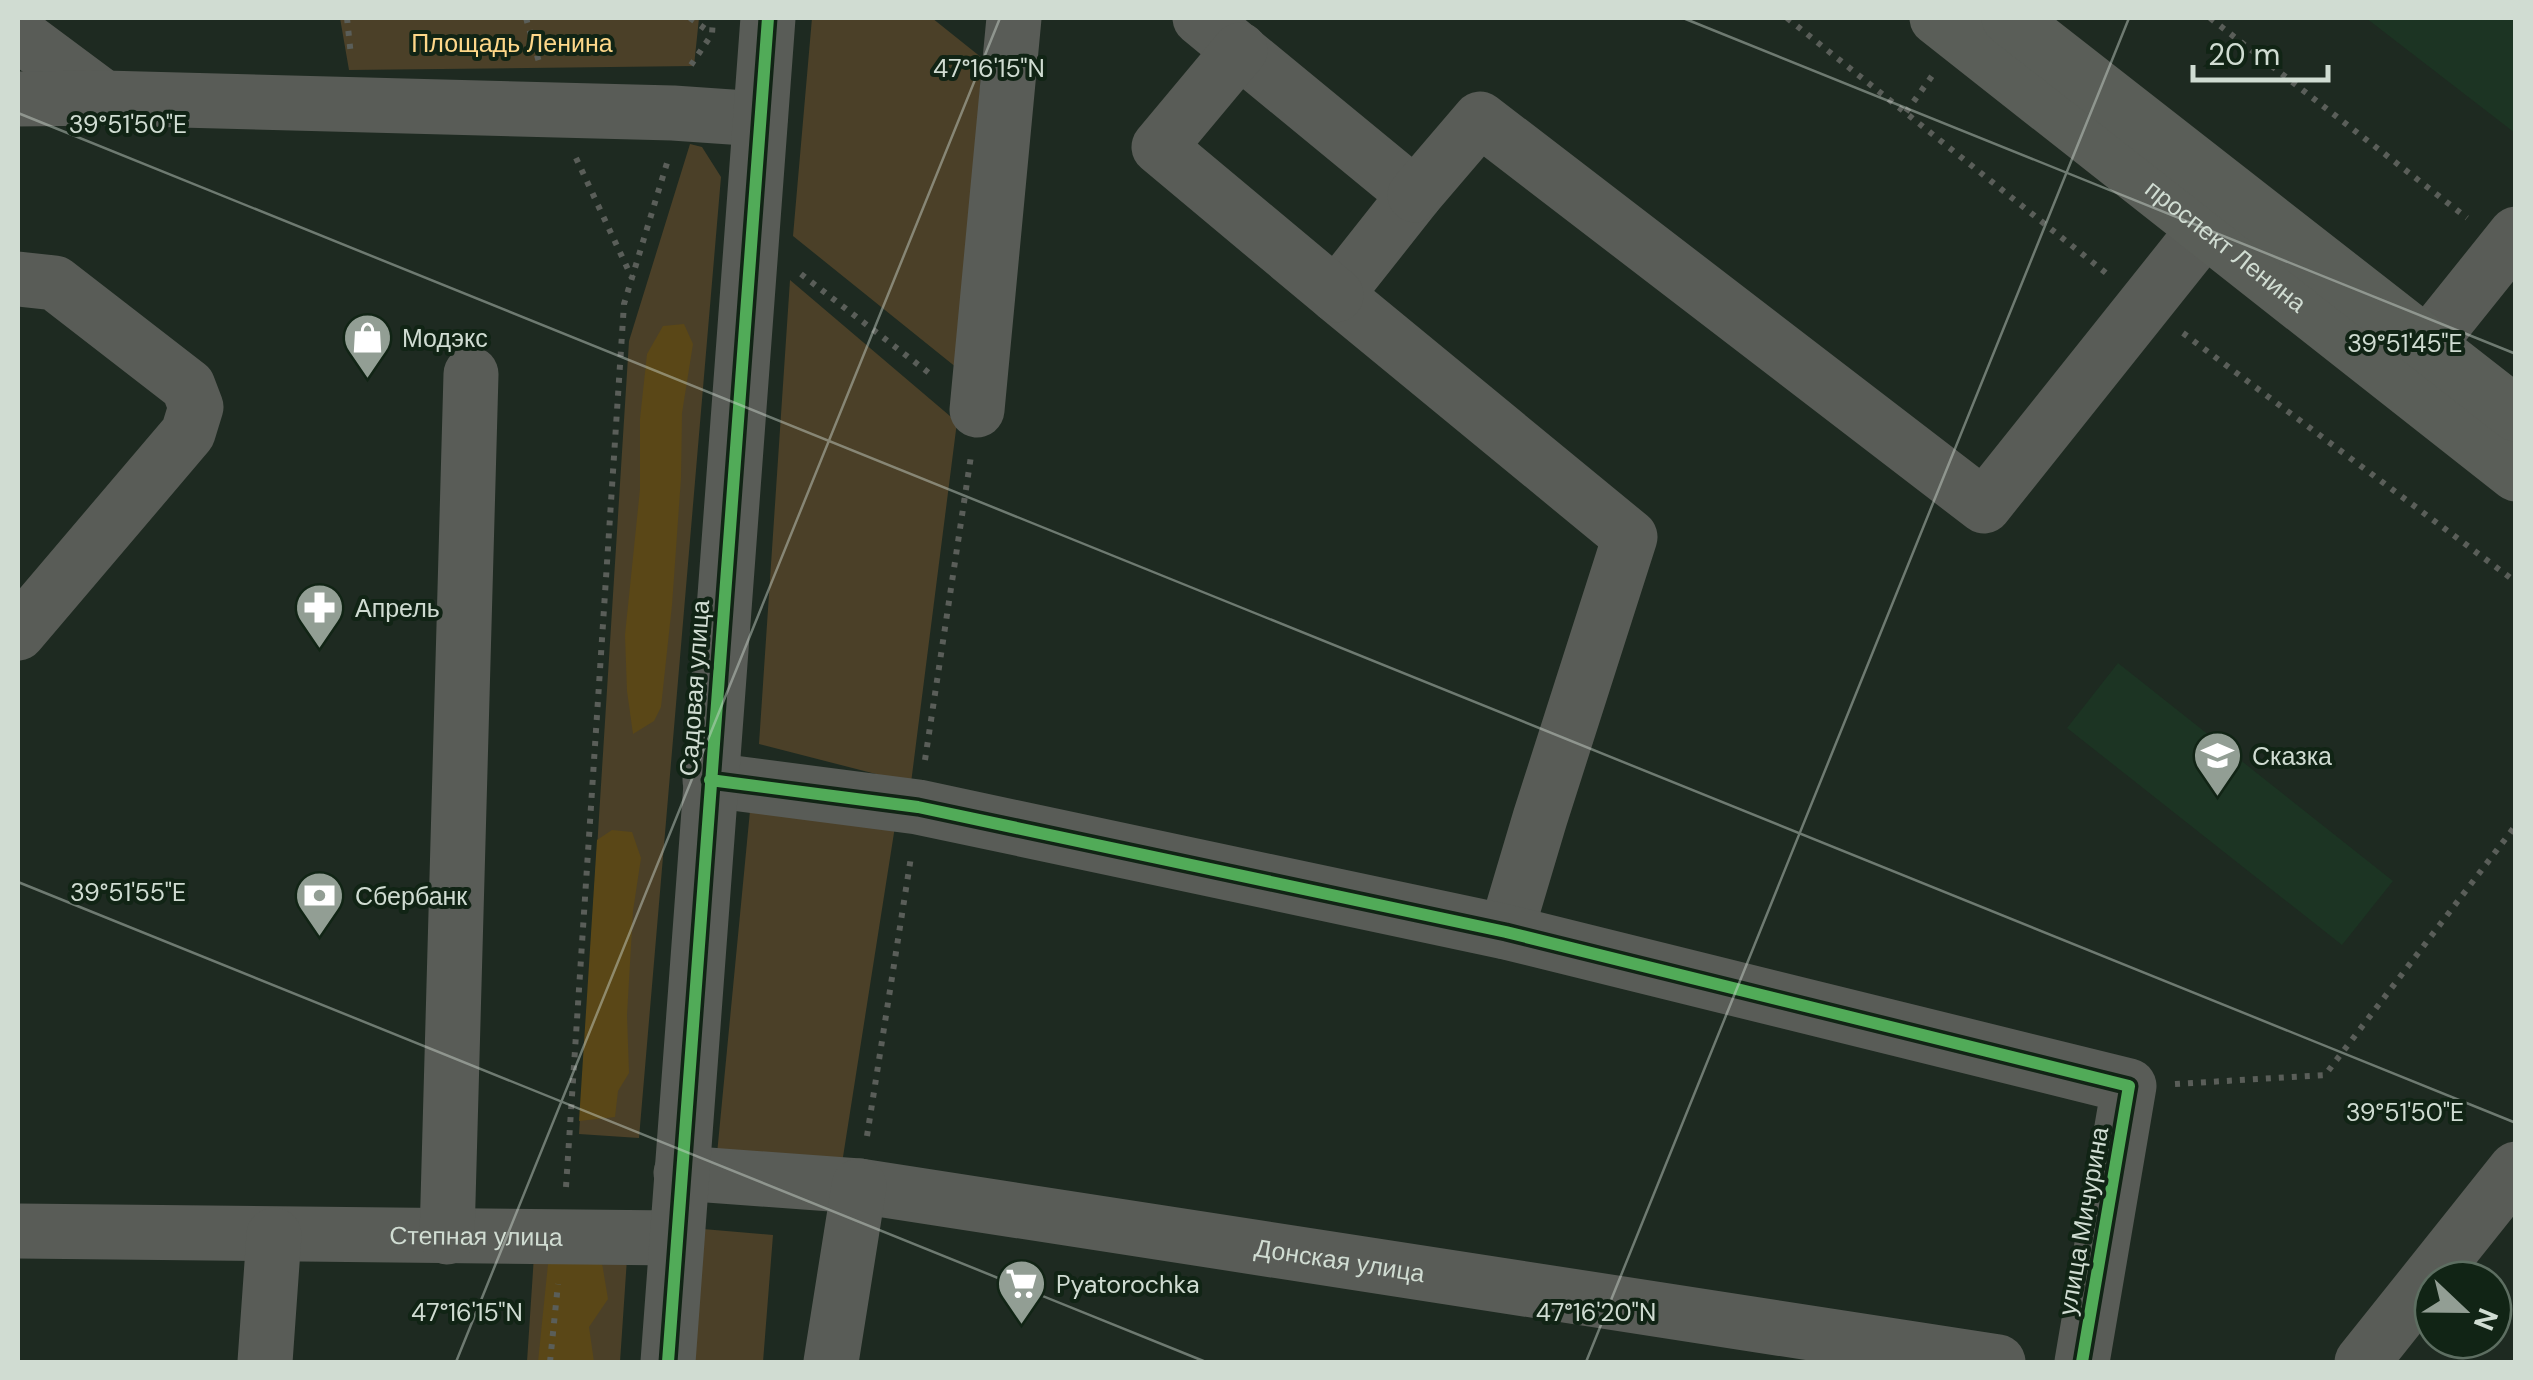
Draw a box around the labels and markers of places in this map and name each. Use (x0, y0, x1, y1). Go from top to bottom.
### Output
shop icon: Модэкс (341, 312, 393, 380)
place label: Модэкс (402, 322, 488, 355)
pharmacy icon: Апрель (294, 582, 346, 650)
place label: Апрель (355, 592, 440, 625)
school or university icon: Сказка (2191, 730, 2243, 798)
place label: Сказка (2252, 740, 2332, 773)
bank icon: Сбербанк (294, 870, 346, 938)
place label: Сбербанк (355, 880, 468, 913)
supermarket icon: Pyatorochka (995, 1258, 1047, 1326)
place label: Pyatorochka (1056, 1268, 1200, 1301)

